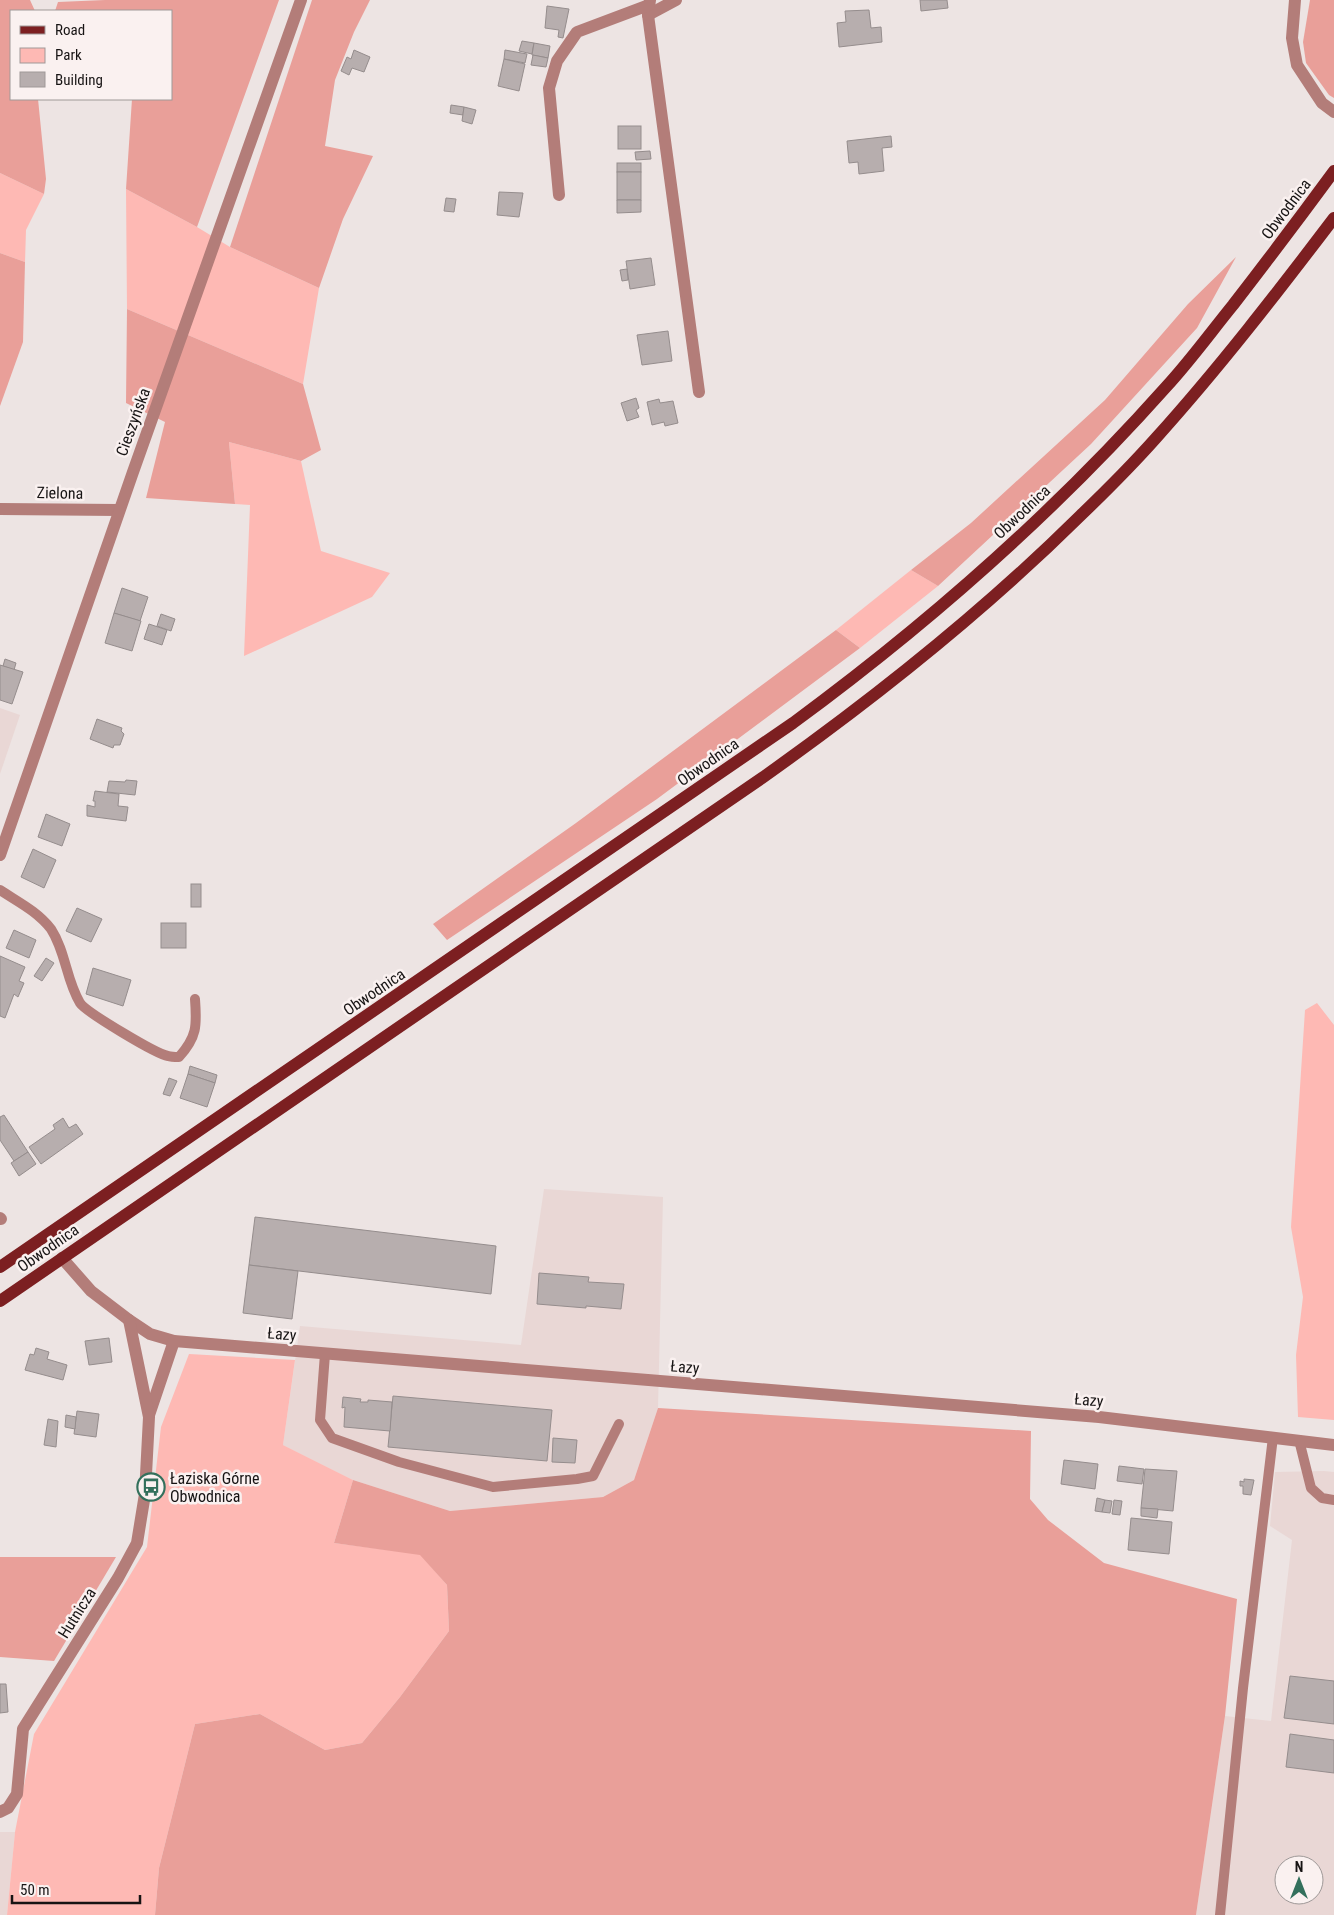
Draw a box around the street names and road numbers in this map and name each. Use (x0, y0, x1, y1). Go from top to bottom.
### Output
street label: Obwodnica (1257, 175, 1315, 243)
street label: Cieszyńska (112, 385, 154, 459)
street label: Obwodnica (990, 481, 1054, 543)
street label: Zielona (37, 483, 83, 503)
street label: Obwodnica (674, 734, 742, 790)
street label: Obwodnica (340, 964, 408, 1020)
street label: Obwodnica (14, 1220, 82, 1276)
street label: Łazy (267, 1323, 298, 1345)
street label: Łazy (670, 1356, 701, 1378)
street label: Łazy (1074, 1389, 1105, 1411)
street label: Hutnicza (54, 1584, 100, 1642)

